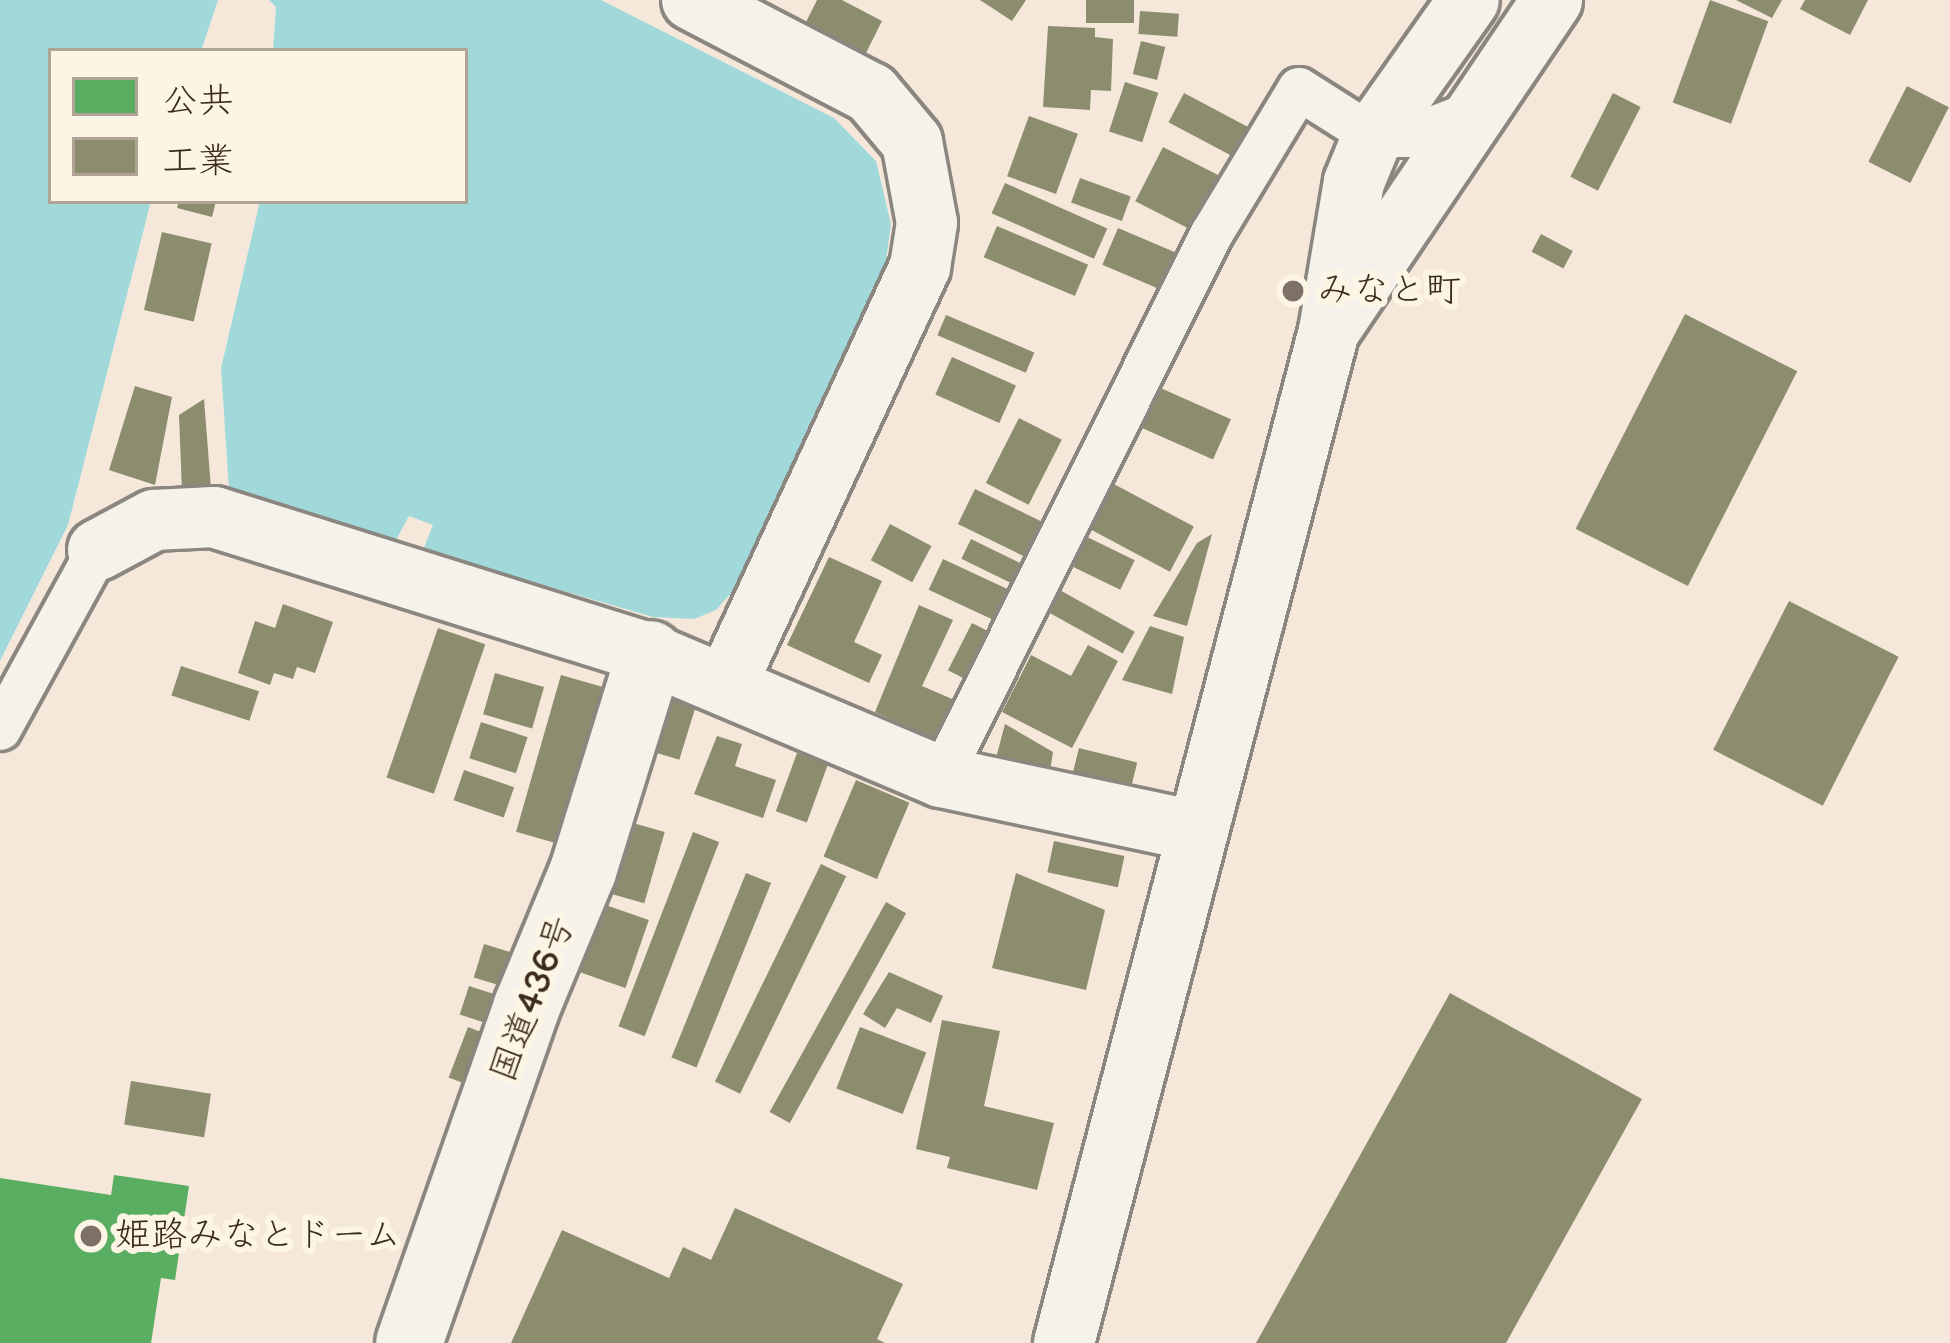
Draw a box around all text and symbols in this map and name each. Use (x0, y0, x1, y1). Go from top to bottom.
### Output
legend (48, 48, 468, 204)
text: 公共 (162, 80, 234, 123)
text: 工業 (162, 140, 234, 183)
place label: みなと町 (1317, 269, 1461, 313)
marker: みなと町 (1280, 278, 1306, 304)
street label: 国道436号 (482, 910, 584, 1088)
place label: 姫路みなとドーム (115, 1214, 403, 1258)
marker: 姫路みなとドーム (78, 1223, 104, 1249)

